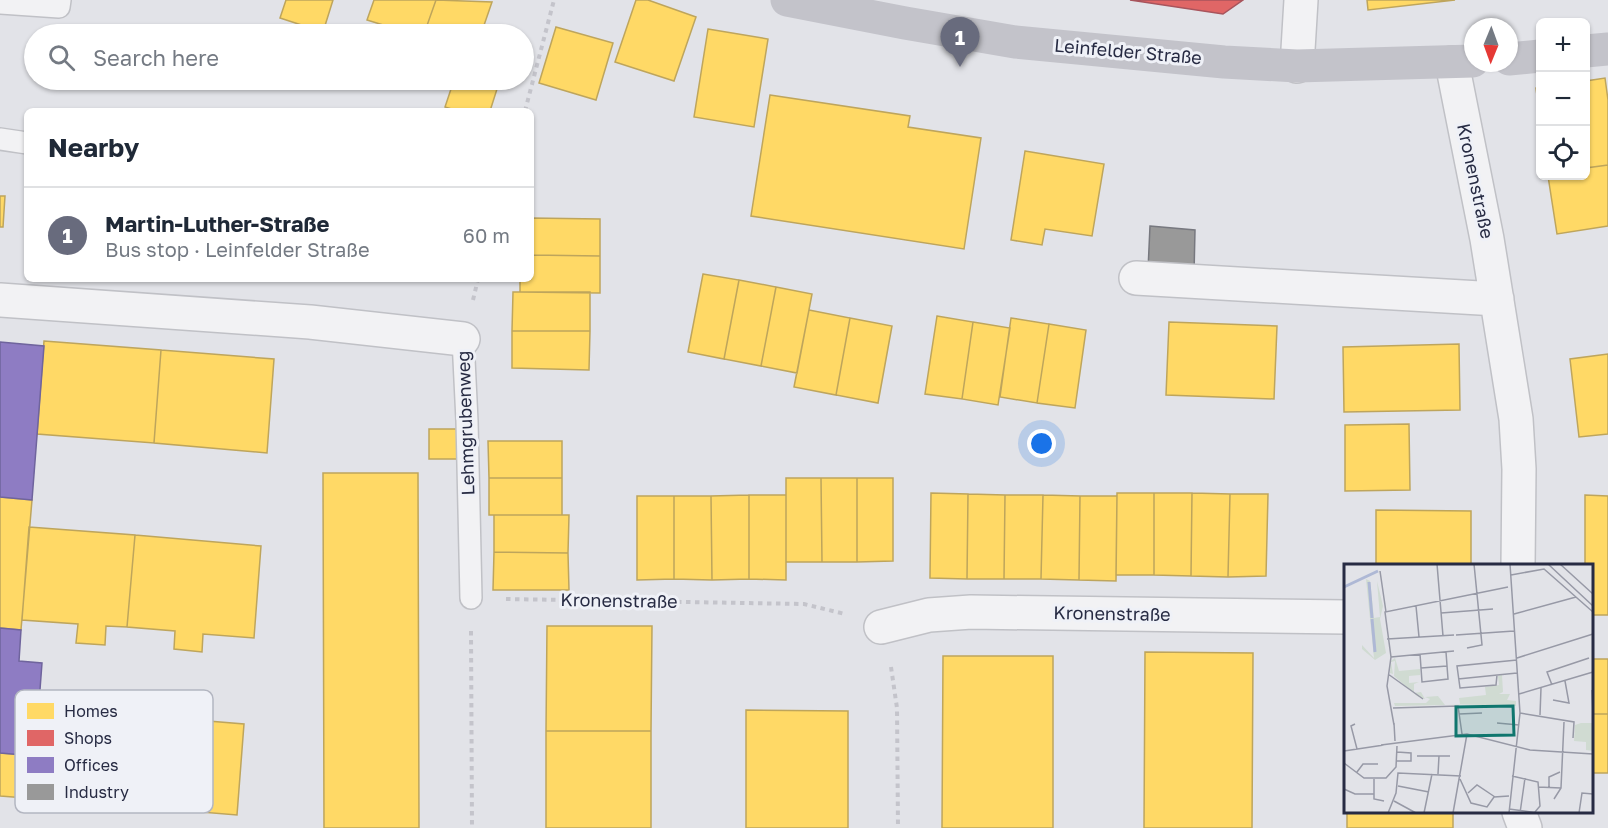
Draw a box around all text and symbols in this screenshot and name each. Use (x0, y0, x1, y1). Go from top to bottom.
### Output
pin: 1 (940, 17, 980, 67)
north arrow (1464, 18, 1518, 72)
map controls (1536, 18, 1590, 180)
button: + (1536, 18, 1590, 72)
search box (24, 24, 534, 90)
street label: Leinfelder Straße (1053, 34, 1203, 68)
icon: search (45, 41, 78, 74)
text: Search here (93, 44, 219, 71)
button: − (1536, 72, 1590, 126)
street label: Kronenstraße (1453, 121, 1499, 240)
button: locate (1536, 126, 1590, 180)
text: Nearby (48, 132, 139, 163)
text: Martin-Luther-Straße (105, 210, 330, 237)
text: 1 (62, 223, 73, 247)
text: 60 m (463, 223, 510, 247)
text: Bus stop · Leinfelder Straße (105, 237, 370, 261)
street label: Lehmgrubenweg (451, 350, 479, 496)
your location (1027, 429, 1056, 458)
inset map (1344, 564, 1593, 813)
street label: Kronenstraße (560, 588, 678, 612)
street label: Kronenstraße (1053, 601, 1171, 625)
legend (15, 690, 213, 813)
text: Homes (64, 701, 118, 721)
text: Shops (64, 728, 112, 748)
text: Offices (64, 755, 118, 775)
text: Industry (64, 782, 129, 802)

